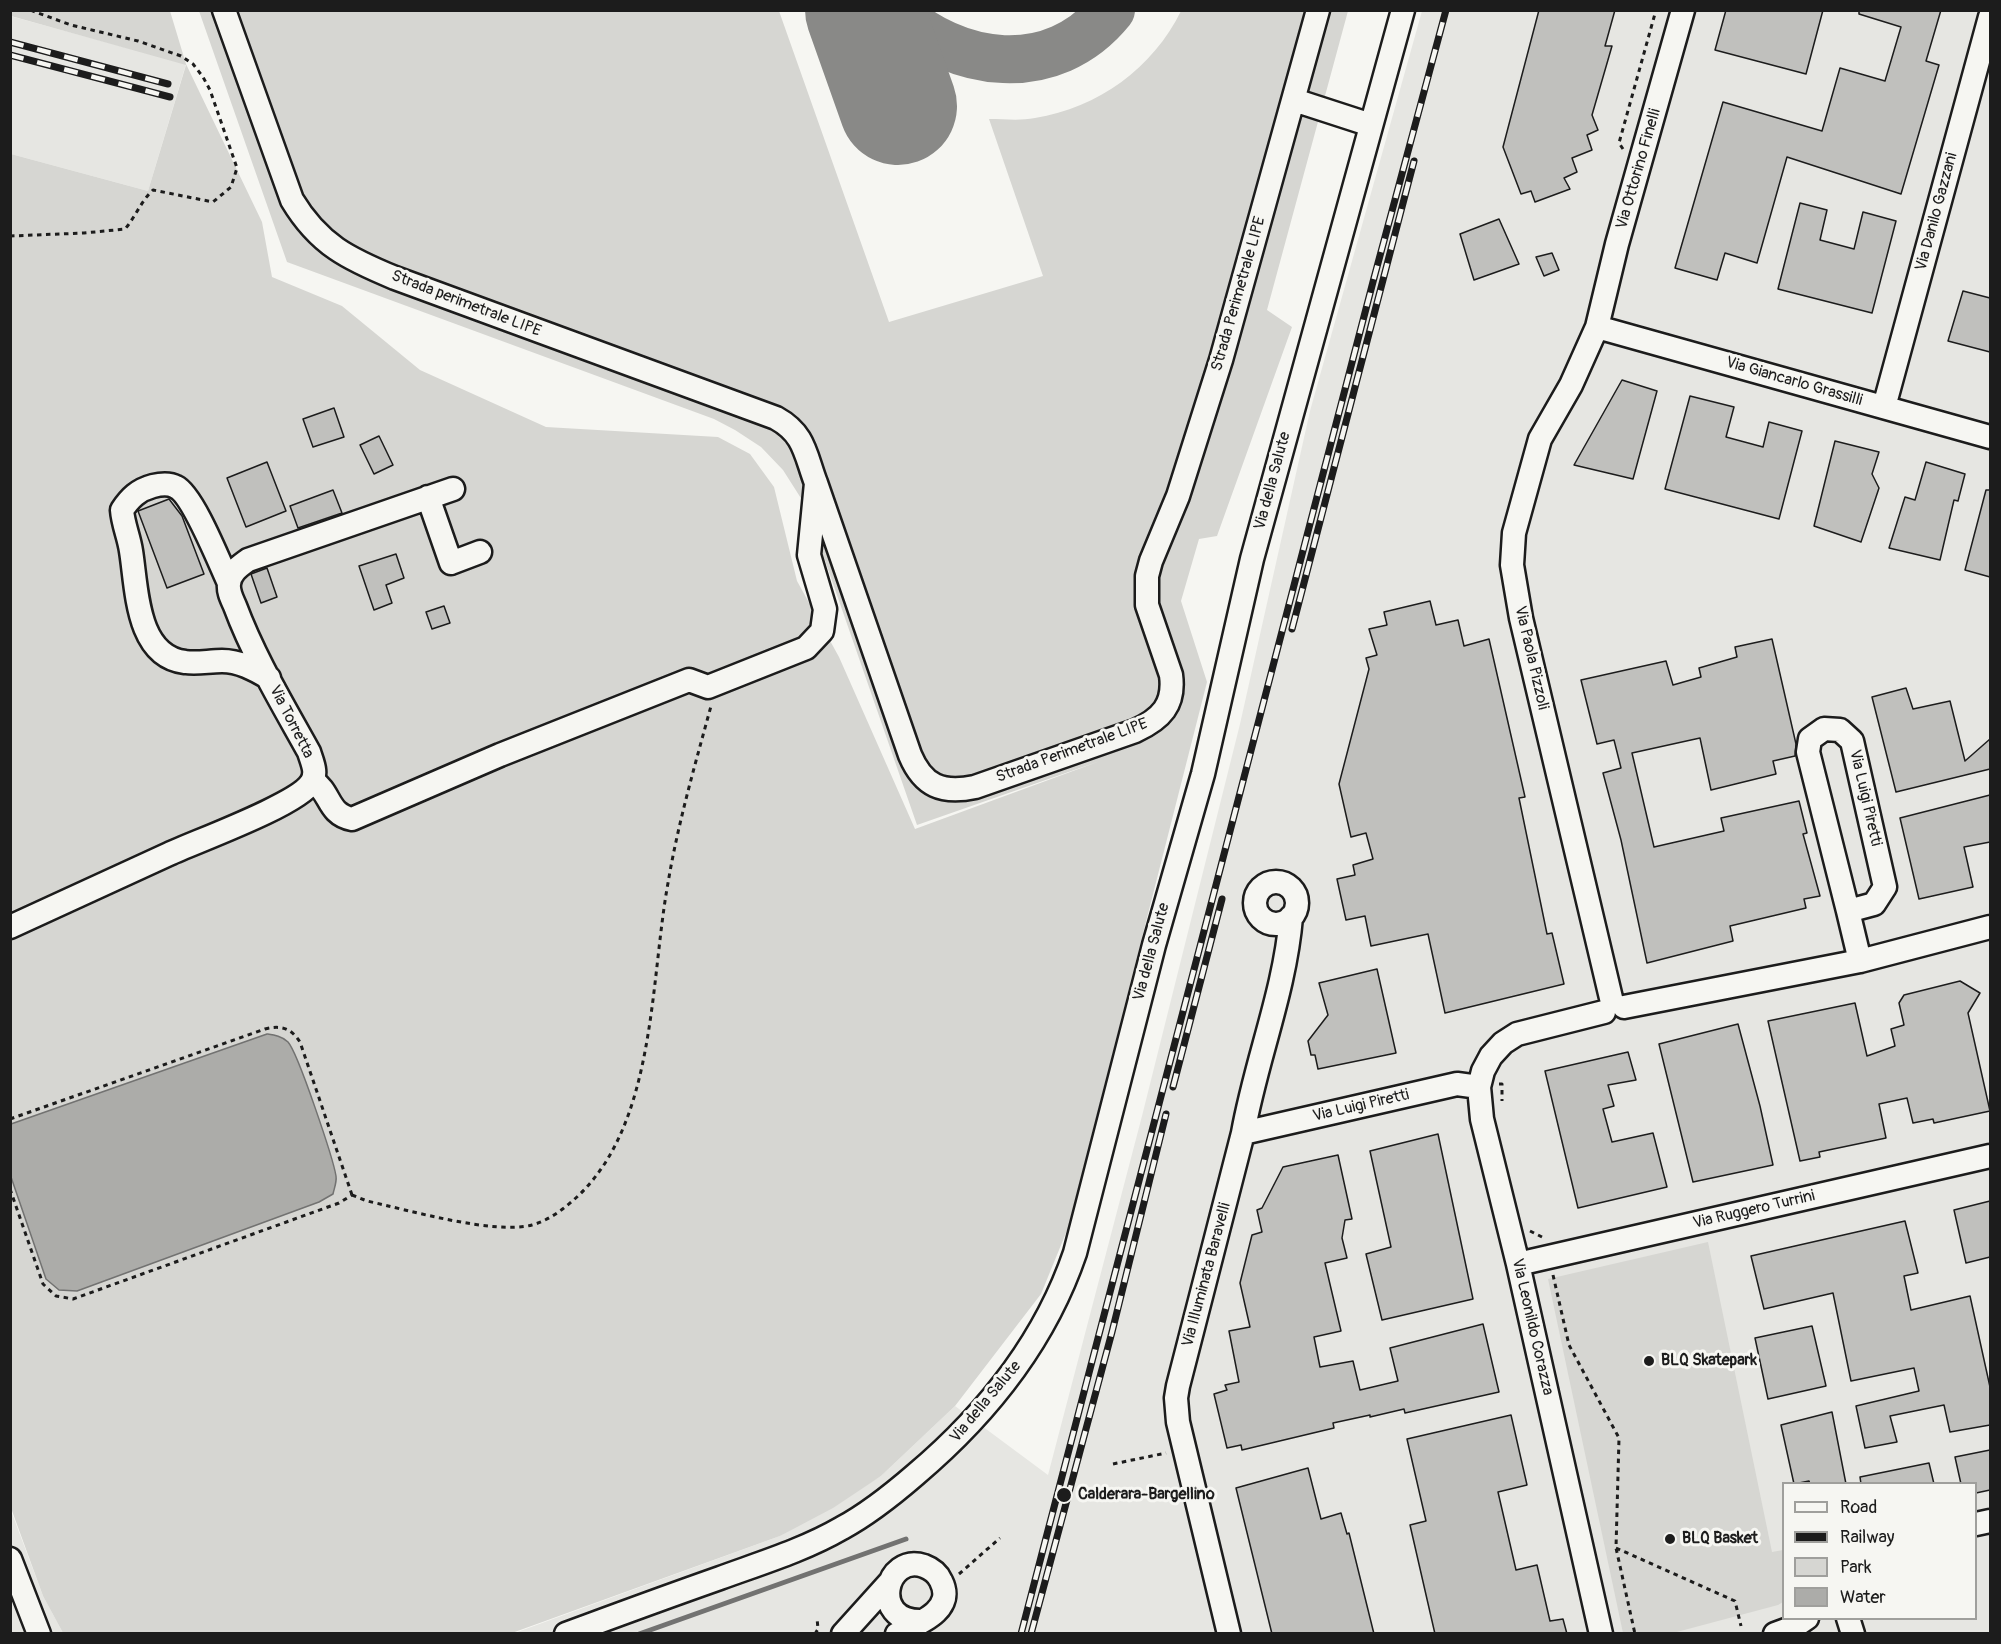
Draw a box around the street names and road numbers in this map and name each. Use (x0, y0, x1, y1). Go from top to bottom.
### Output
street label: Via Ottorino Finelli (1613, 106, 1665, 232)
street label: Via Danilo Gazzani (1912, 151, 1962, 273)
street label: Strada Perimetrale LIPE (1208, 214, 1270, 374)
street label: Strada perimetrale LIPE (388, 267, 544, 341)
street label: Via Giancarlo Grassilli (1723, 353, 1865, 411)
street label: Via della Salute (1251, 430, 1295, 532)
street label: Via Paola Pizzoli (1510, 604, 1552, 712)
street label: Via Torretta (264, 682, 318, 762)
street label: Strada Perimetrale LIPE (993, 715, 1151, 787)
street label: Via Luigi Piretti (1845, 748, 1885, 848)
street label: Via della Salute (1130, 901, 1174, 1003)
street label: Via Luigi Piretti (1311, 1086, 1411, 1126)
street label: Via Ruggero Turrini (1691, 1187, 1817, 1233)
street label: Via Illuminata Baravelli (1179, 1201, 1235, 1349)
street label: Via Leonildo Corazza (1507, 1257, 1557, 1397)
street label: Via della Salute (946, 1357, 1026, 1447)

